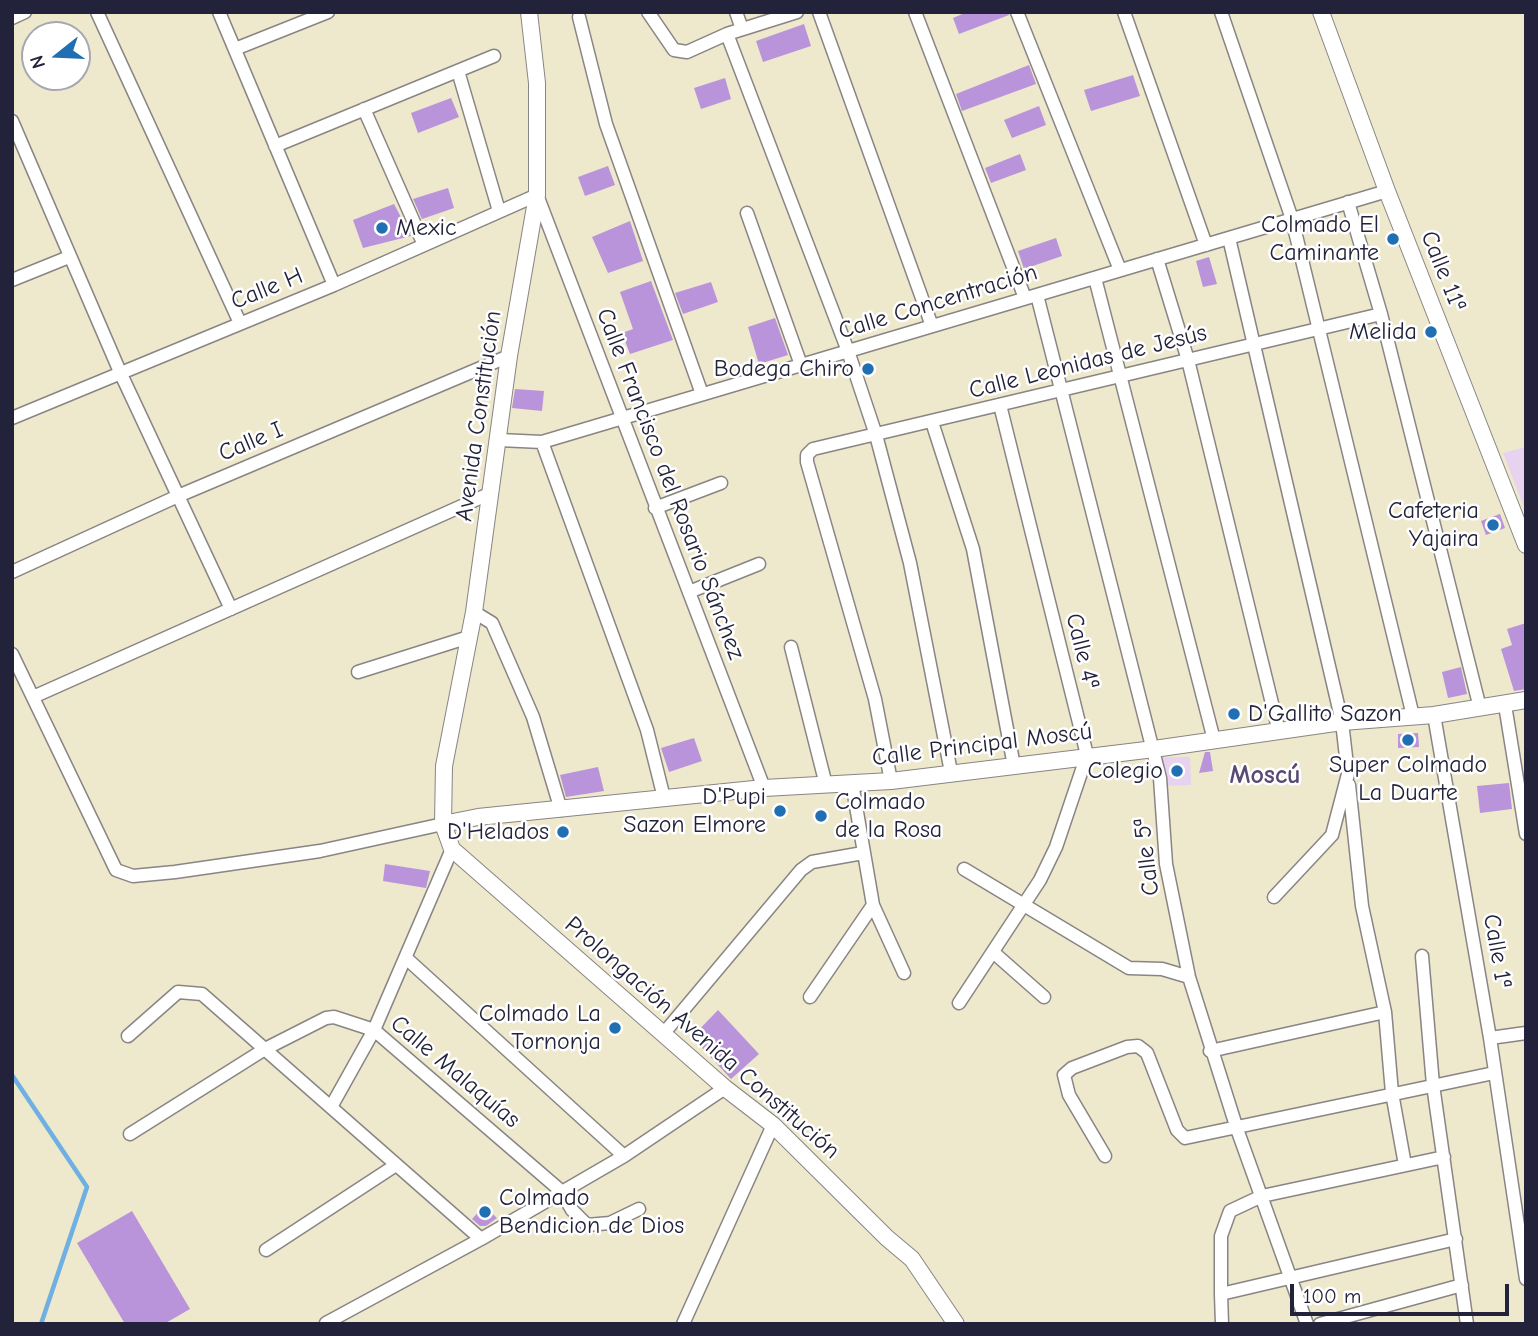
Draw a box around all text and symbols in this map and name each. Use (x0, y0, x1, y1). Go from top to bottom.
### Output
north arrow (21, 21, 91, 91)
text: N (26, 53, 50, 71)
place label: Colmado El Caminante (1261, 211, 1379, 267)
place label: Mexic (396, 214, 457, 242)
marker: Mexic (374, 220, 390, 236)
street label: Calle 11ª (1414, 227, 1472, 315)
marker: Colmado El Caminante (1385, 231, 1401, 247)
street label: Calle Concentración (835, 258, 1041, 346)
street label: Calle H (227, 262, 307, 316)
street label: Calle Francisco del Rosario Sánchez (590, 304, 750, 664)
street label: Avenida Constitución (450, 309, 508, 523)
place label: Melida (1349, 318, 1417, 346)
street label: Calle Leonidas de Jesús (966, 319, 1210, 405)
marker: Melida (1423, 324, 1439, 340)
place label: Bodega Chiro (714, 355, 854, 383)
marker: Bodega Chiro (860, 361, 876, 377)
street label: Calle I (214, 416, 288, 468)
place label: Cafeteria Yajaira (1388, 497, 1479, 553)
marker: Cafeteria Yajaira (1485, 517, 1501, 533)
street label: Calle 4ª (1059, 610, 1105, 692)
place label: D'Gallito Sazon (1248, 700, 1402, 728)
marker: D'Gallito Sazon (1226, 706, 1242, 722)
street label: Calle Principal Moscú (870, 717, 1094, 773)
marker: Super Colmado La Duarte (1400, 732, 1416, 748)
place label: Super Colmado La Duarte (1329, 751, 1487, 807)
place label: Colegio (1087, 757, 1163, 785)
district label: Moscú (1229, 760, 1301, 792)
marker: Colegio (1169, 763, 1185, 779)
place label: D'Pupi Sazon Elmore (623, 783, 766, 839)
place label: Colmado de la Rosa (835, 788, 942, 844)
marker: D'Pupi Sazon Elmore (772, 803, 788, 819)
marker: Colmado de la Rosa (813, 808, 829, 824)
street label: Calle 5ª (1128, 817, 1166, 897)
place label: D'Helados (447, 818, 549, 846)
marker: D'Helados (555, 824, 571, 840)
street label: Prolongación Avenida Constitución (559, 911, 845, 1165)
street label: Calle 1ª (1476, 912, 1518, 990)
place label: Colmado La Tornonja (479, 1000, 601, 1056)
street label: Calle Malaquías (384, 1009, 526, 1135)
marker: Colmado La Tornonja (607, 1020, 623, 1036)
place label: Colmado Bendicion de Dios (499, 1184, 684, 1240)
marker: Colmado Bendicion de Dios (477, 1204, 493, 1220)
scale bar (1293, 1270, 1512, 1314)
text: 100 m (1303, 1284, 1361, 1308)

